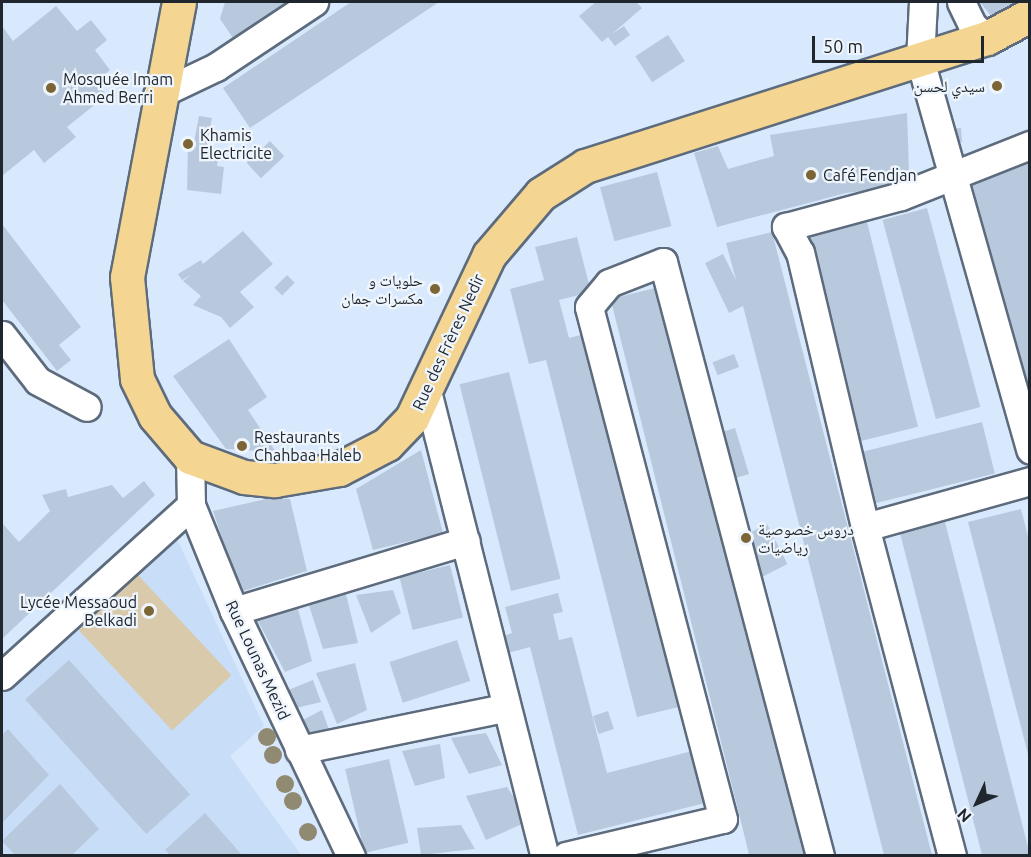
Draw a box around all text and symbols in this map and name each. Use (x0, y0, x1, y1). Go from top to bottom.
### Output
scale bar (815, 24, 988, 62)
text: 50 m (823, 36, 863, 56)
place label: Mosquée Imam Ahmed Berri (63, 69, 173, 107)
place label: سيدي لحسن (914, 76, 985, 96)
marker: سيدي لحسن (990, 79, 1004, 93)
marker: Mosquée Imam Ahmed Berri (44, 81, 58, 95)
place label: Khamis Electricite (200, 125, 272, 163)
marker: Khamis Electricite (181, 137, 195, 151)
place label: Café Fendjan (823, 165, 917, 185)
marker: Café Fendjan (804, 168, 818, 182)
place label: حلويات و مكسرات جمان (341, 270, 423, 308)
street label: Rue des Frères Nedir (408, 271, 488, 413)
marker: حلويات و مكسرات جمان (428, 282, 442, 296)
place label: Restaurants Chahbaa Haleb (254, 427, 362, 465)
marker: Restaurants Chahbaa Haleb (235, 439, 249, 453)
place label: دروس خصوصية رياضيات (758, 519, 854, 557)
marker: دروس خصوصية رياضيات (739, 531, 753, 545)
place label: Lycée Messaoud Belkadi (20, 592, 137, 630)
street label: Rue Lounas Mezid (222, 597, 294, 723)
marker: Lycée Messaoud Belkadi (142, 604, 156, 618)
north arrow (947, 773, 1007, 833)
text: N (953, 805, 975, 826)

